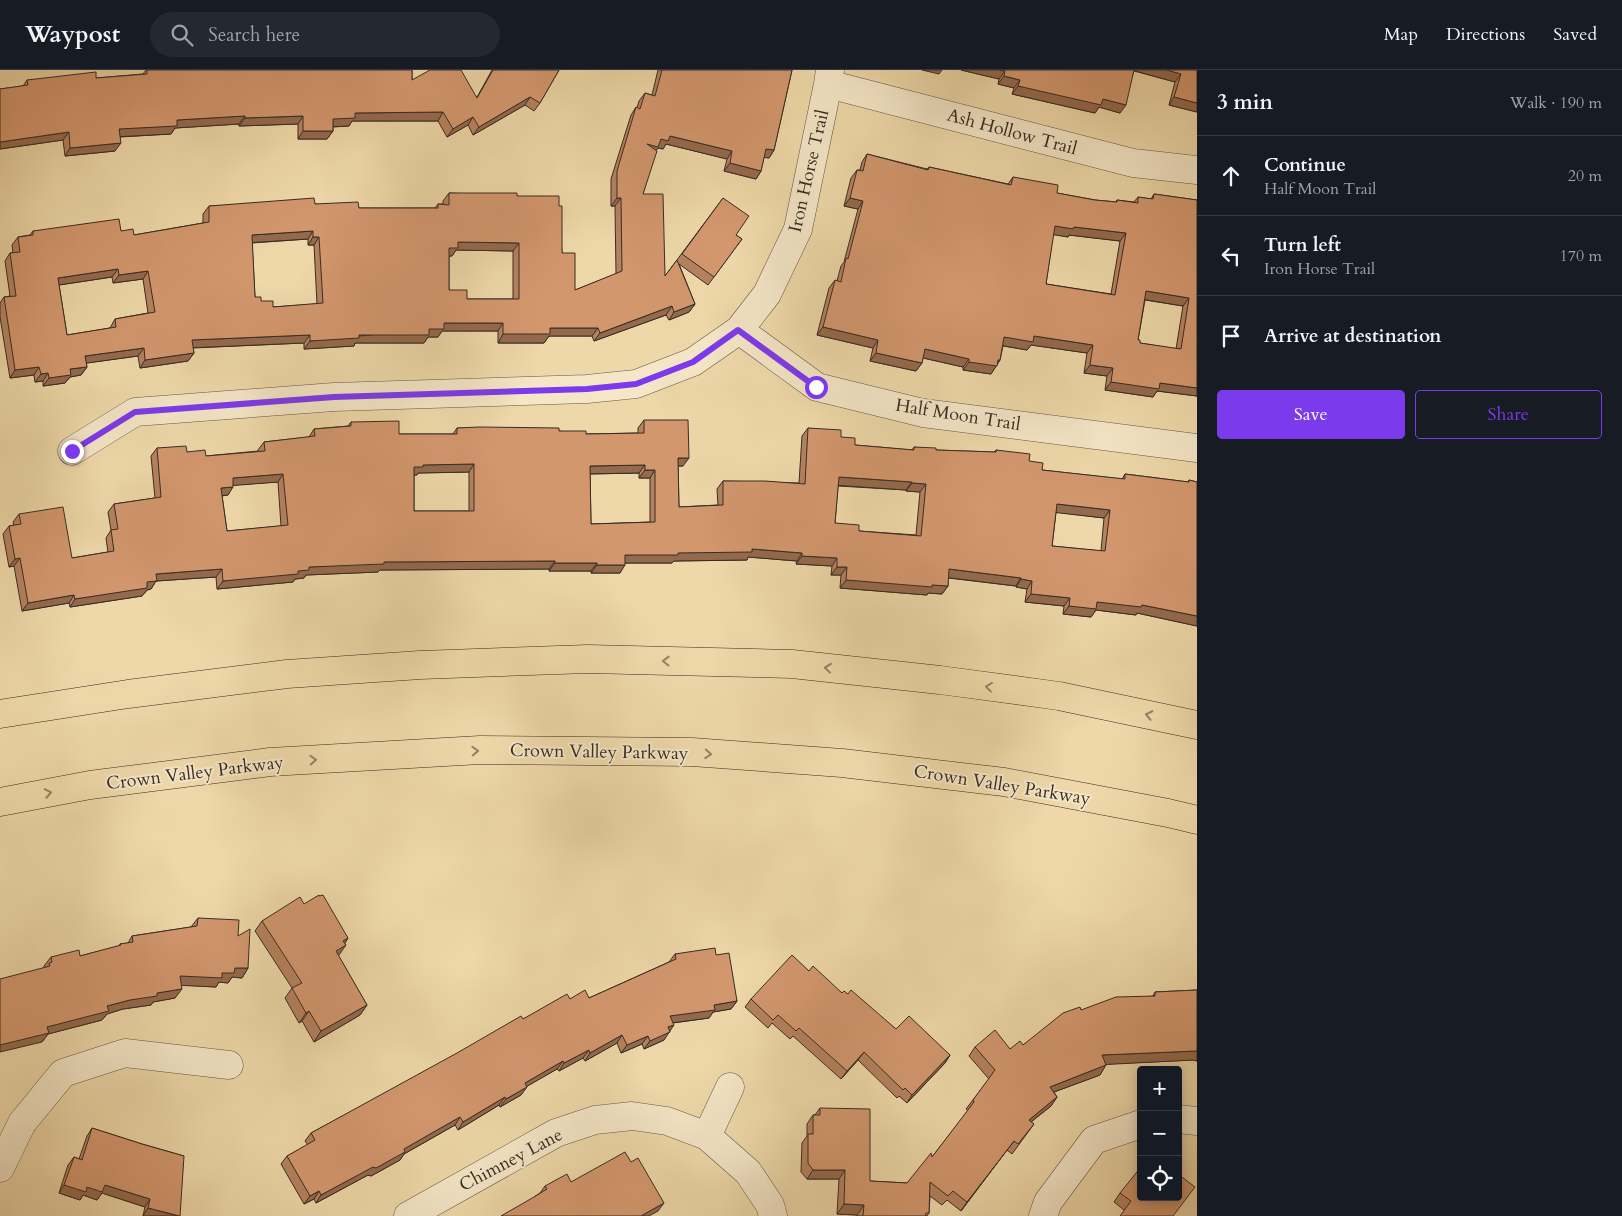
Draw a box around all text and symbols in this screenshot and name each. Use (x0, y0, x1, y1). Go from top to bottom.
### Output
search box (150, 12, 500, 57)
text: Waypost (25, 18, 120, 51)
icon: search (168, 21, 196, 49)
text: Search here (208, 22, 300, 48)
text: Map (1384, 22, 1418, 47)
text: Directions (1446, 22, 1525, 47)
text: Saved (1553, 22, 1597, 47)
text: 3 min (1217, 88, 1273, 117)
text: Walk · 190 m (1510, 92, 1602, 114)
street label: Ash Hollow Trail (944, 103, 1080, 161)
street label: Iron Horse Trail (783, 107, 835, 235)
text: Continue (1264, 152, 1346, 178)
icon: ahead (1217, 162, 1245, 190)
text: 20 m (1568, 165, 1602, 187)
text: Half Moon Trail (1264, 178, 1376, 200)
text: Turn left (1264, 232, 1341, 258)
icon: left (1217, 242, 1245, 270)
text: 170 m (1560, 245, 1602, 267)
text: Iron Horse Trail (1264, 258, 1375, 280)
icon: arrive (1217, 322, 1245, 350)
text: Arrive at destination (1264, 323, 1441, 349)
route start (805, 376, 828, 399)
button: Save (1217, 390, 1405, 439)
button: Share (1415, 390, 1602, 439)
street label: Half Moon Trail (894, 393, 1023, 437)
route end (61, 440, 84, 463)
one-way arrow (661, 655, 669, 666)
one-way arrow (824, 663, 832, 674)
one-way arrow (985, 682, 993, 693)
one-way arrow (1145, 710, 1154, 720)
street label: Crown Valley Parkway (510, 738, 689, 766)
one-way arrow (472, 745, 480, 756)
one-way arrow (704, 748, 712, 759)
street label: Crown Valley Parkway (105, 750, 286, 796)
one-way arrow (309, 754, 317, 765)
street label: Crown Valley Parkway (912, 759, 1093, 811)
one-way arrow (44, 788, 52, 798)
map controls (1137, 1066, 1182, 1201)
button: + (1137, 1066, 1182, 1111)
button: − (1137, 1111, 1182, 1156)
street label: Chimney Lane (455, 1122, 567, 1198)
button: locate (1137, 1156, 1182, 1201)

